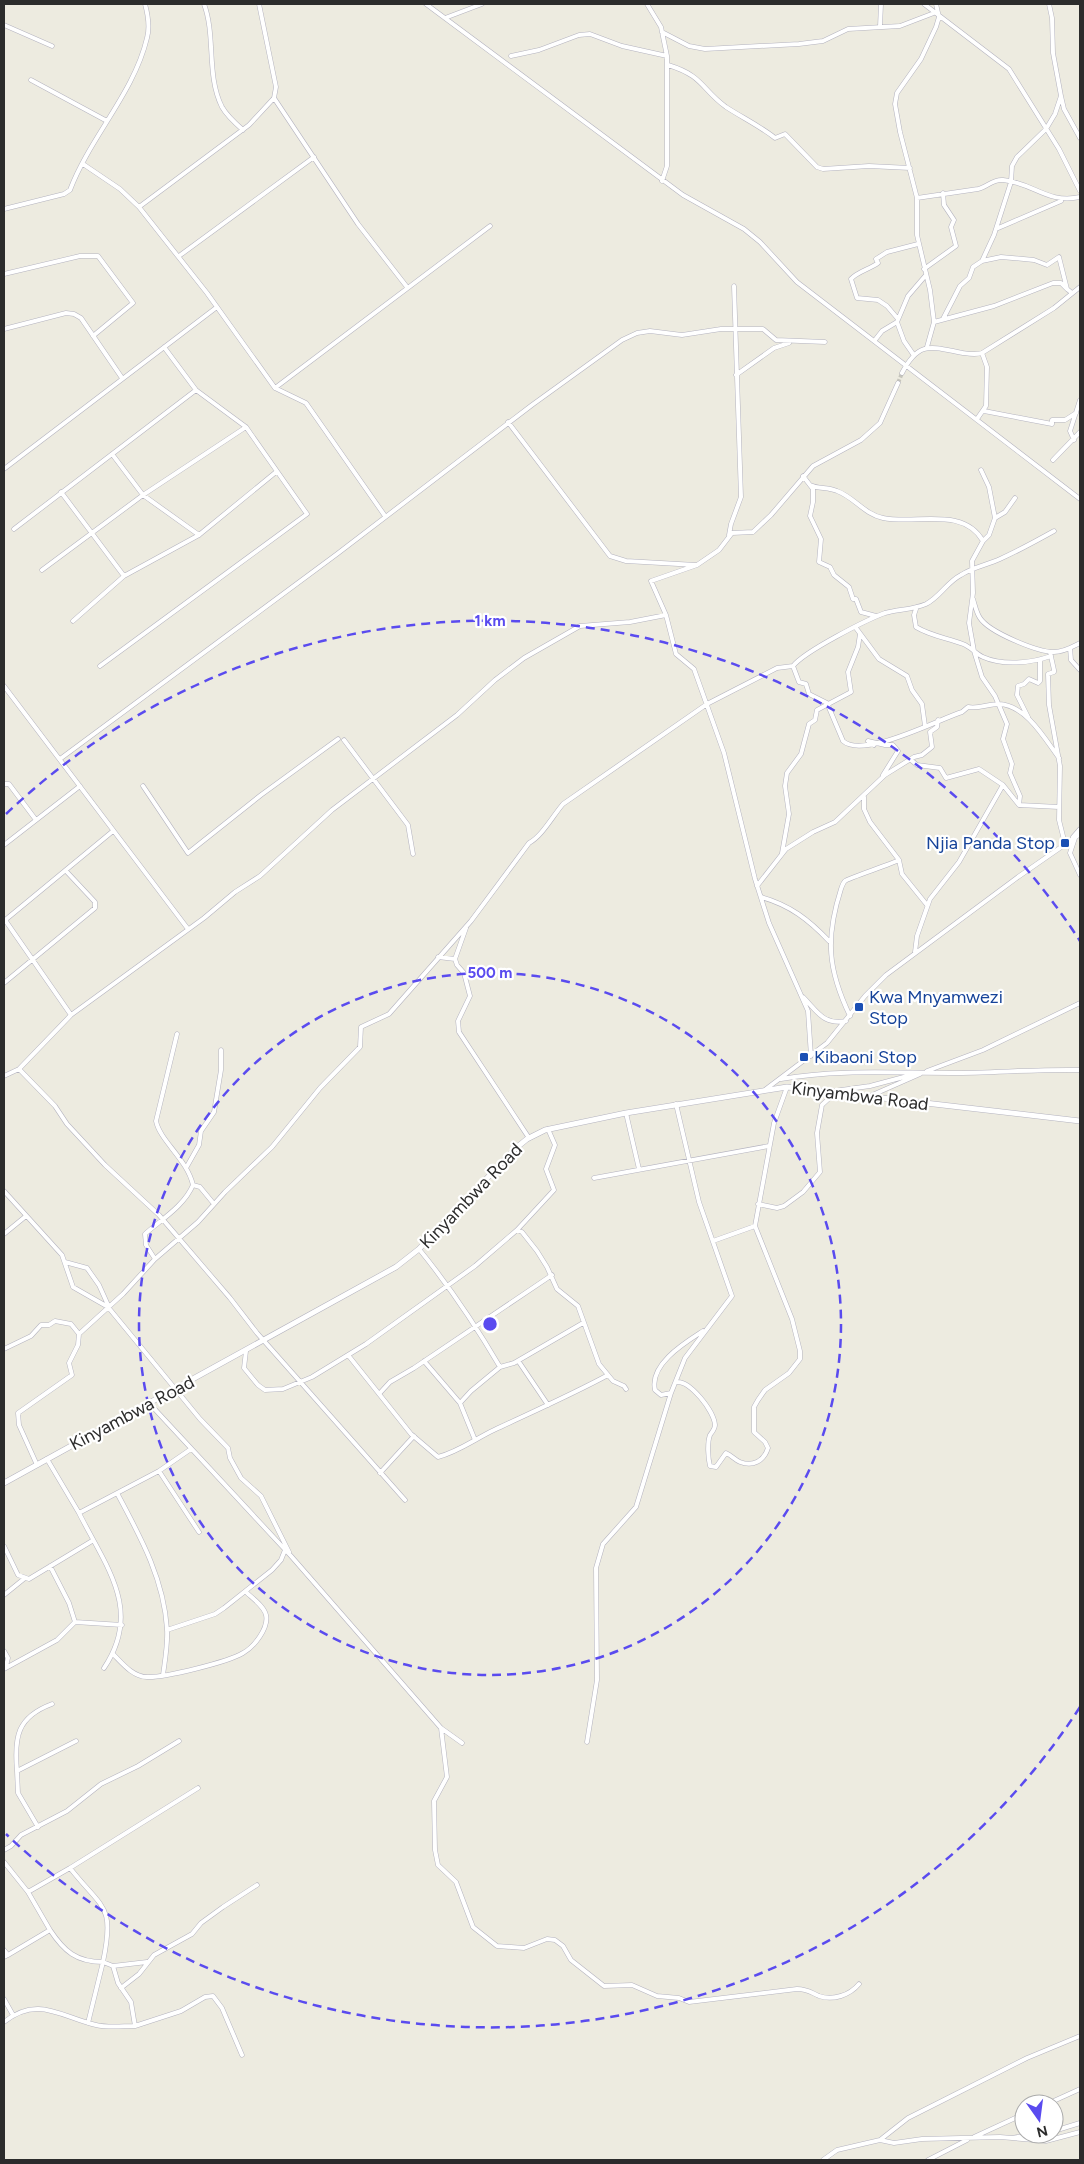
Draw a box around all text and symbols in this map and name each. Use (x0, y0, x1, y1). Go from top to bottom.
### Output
text: 1 km (474, 612, 506, 630)
place label: Njia Panda Stop (926, 832, 1055, 854)
marker: Njia Panda Stop (1059, 837, 1071, 849)
text: 500 m (468, 964, 512, 982)
place label: Kwa Mnyamwezi Stop (869, 986, 1003, 1029)
marker: Kwa Mnyamwezi Stop (853, 1001, 865, 1013)
place label: Kibaoni Stop (814, 1046, 917, 1068)
marker: Kibaoni Stop (798, 1051, 810, 1063)
street label: Kinyambwa Road (790, 1077, 930, 1115)
street label: Kinyambwa Road (415, 1139, 527, 1253)
centre of rings (481, 1315, 499, 1333)
street label: Kinyambwa Road (66, 1371, 198, 1455)
north arrow (1014, 2094, 1064, 2144)
text: N (1035, 2122, 1049, 2141)

